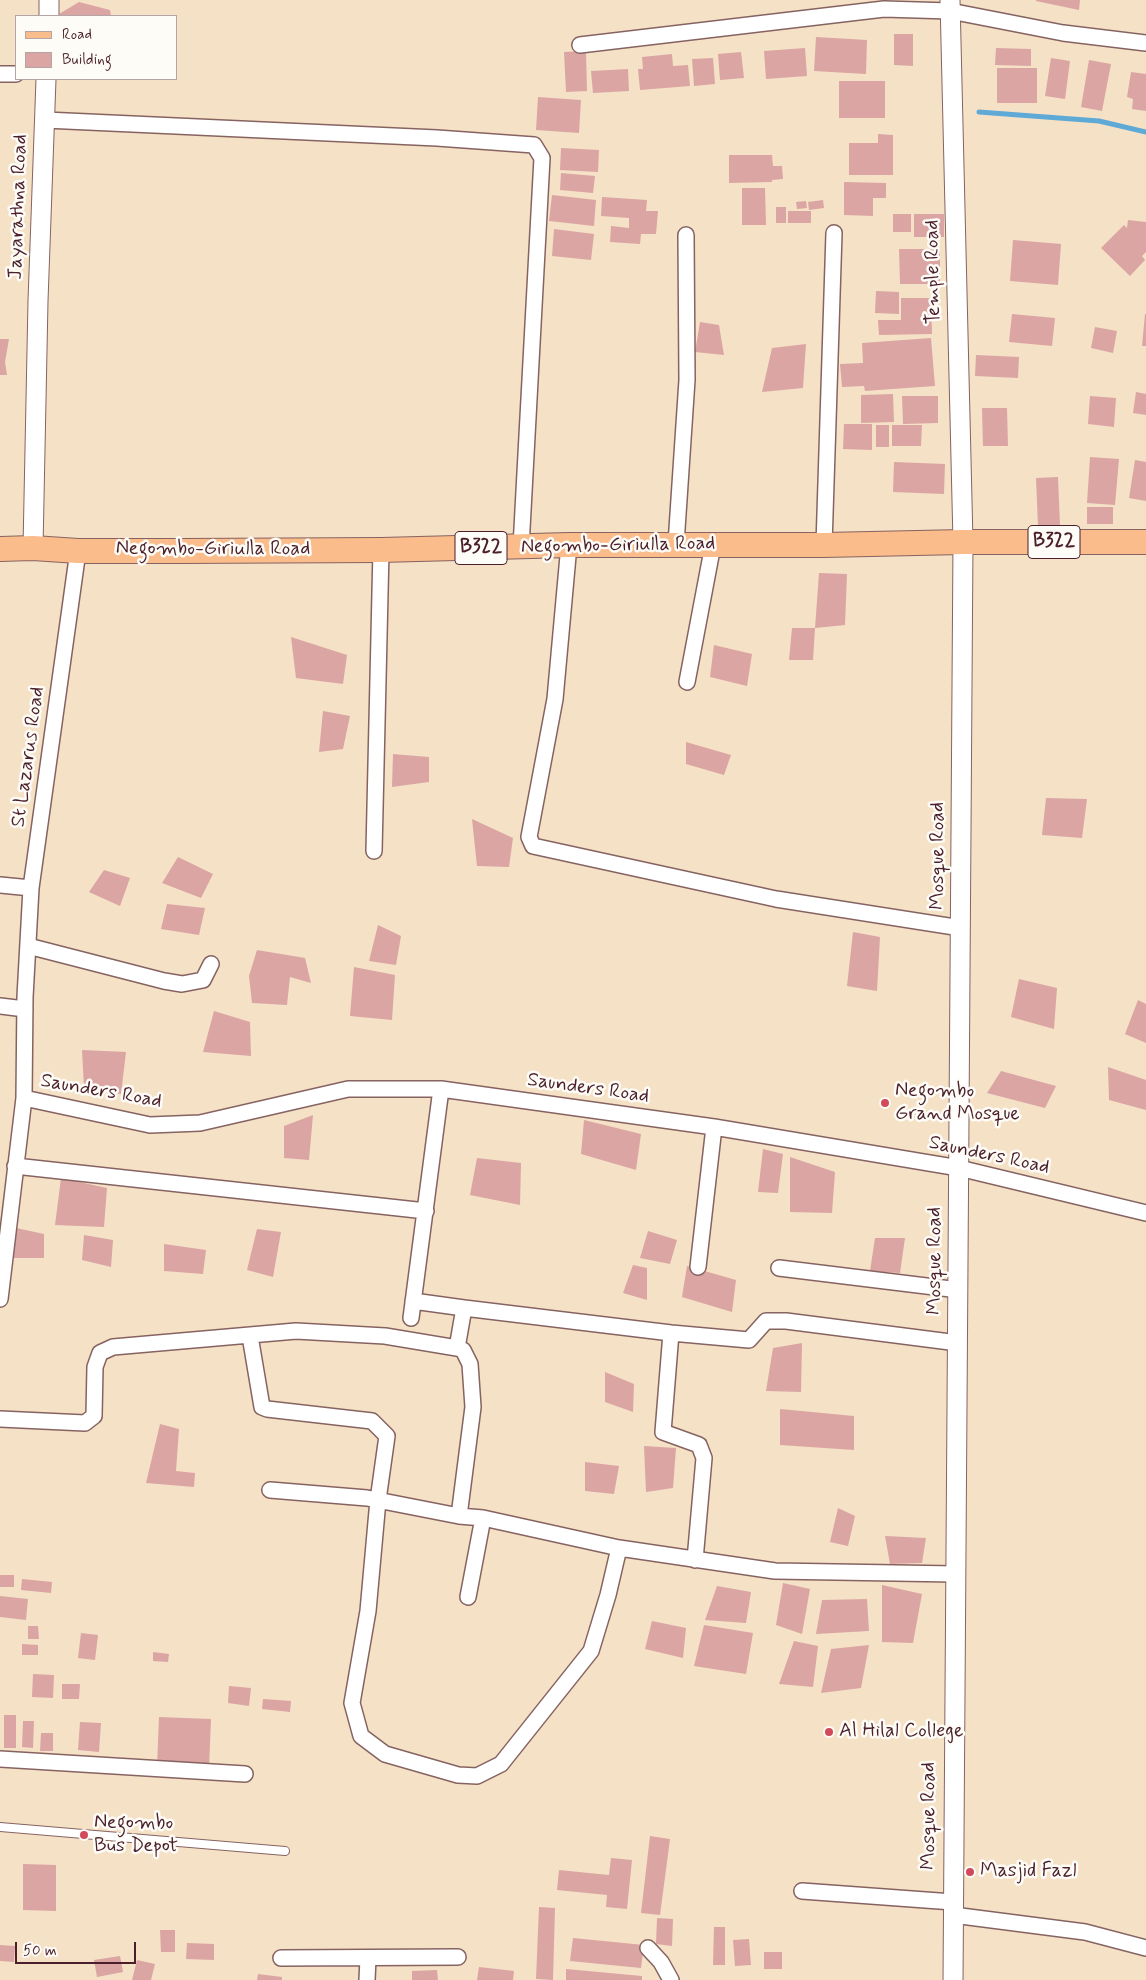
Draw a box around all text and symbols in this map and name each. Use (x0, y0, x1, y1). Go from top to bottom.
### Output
legend (15, 15, 178, 80)
text: Road (62, 25, 92, 45)
text: Building (62, 50, 112, 70)
street label: Jayarathna Road (4, 134, 34, 280)
street label: Temple Road (921, 220, 947, 324)
road number: B322 (1028, 526, 1080, 558)
road number: B322 (455, 532, 507, 564)
street label: Negombo-Giriulla Road (521, 532, 715, 560)
street label: Negombo-Giriulla Road (116, 538, 310, 562)
street label: St Lazarus Road (7, 685, 51, 829)
street label: Mosque Road (927, 802, 951, 910)
street label: Saunders Road (526, 1069, 650, 1109)
street label: Saunders Road (39, 1070, 163, 1114)
place label: Negombo Grand Mosque (895, 1080, 1020, 1127)
marker: Negombo Grand Mosque (879, 1097, 891, 1109)
street label: Saunders Road (927, 1132, 1051, 1180)
street label: Mosque Road (924, 1207, 948, 1315)
place label: Al Hilal College (839, 1720, 963, 1744)
marker: Al Hilal College (823, 1726, 835, 1738)
street label: Mosque Road (918, 1762, 942, 1870)
place label: Negombo Bus Depot (94, 1812, 178, 1859)
marker: Negombo Bus Depot (78, 1829, 90, 1841)
place label: Masjid Fazl (980, 1860, 1076, 1884)
marker: Masjid Fazl (964, 1866, 976, 1878)
scale bar (18, 1932, 139, 1964)
text: 50 m (23, 1941, 57, 1961)

